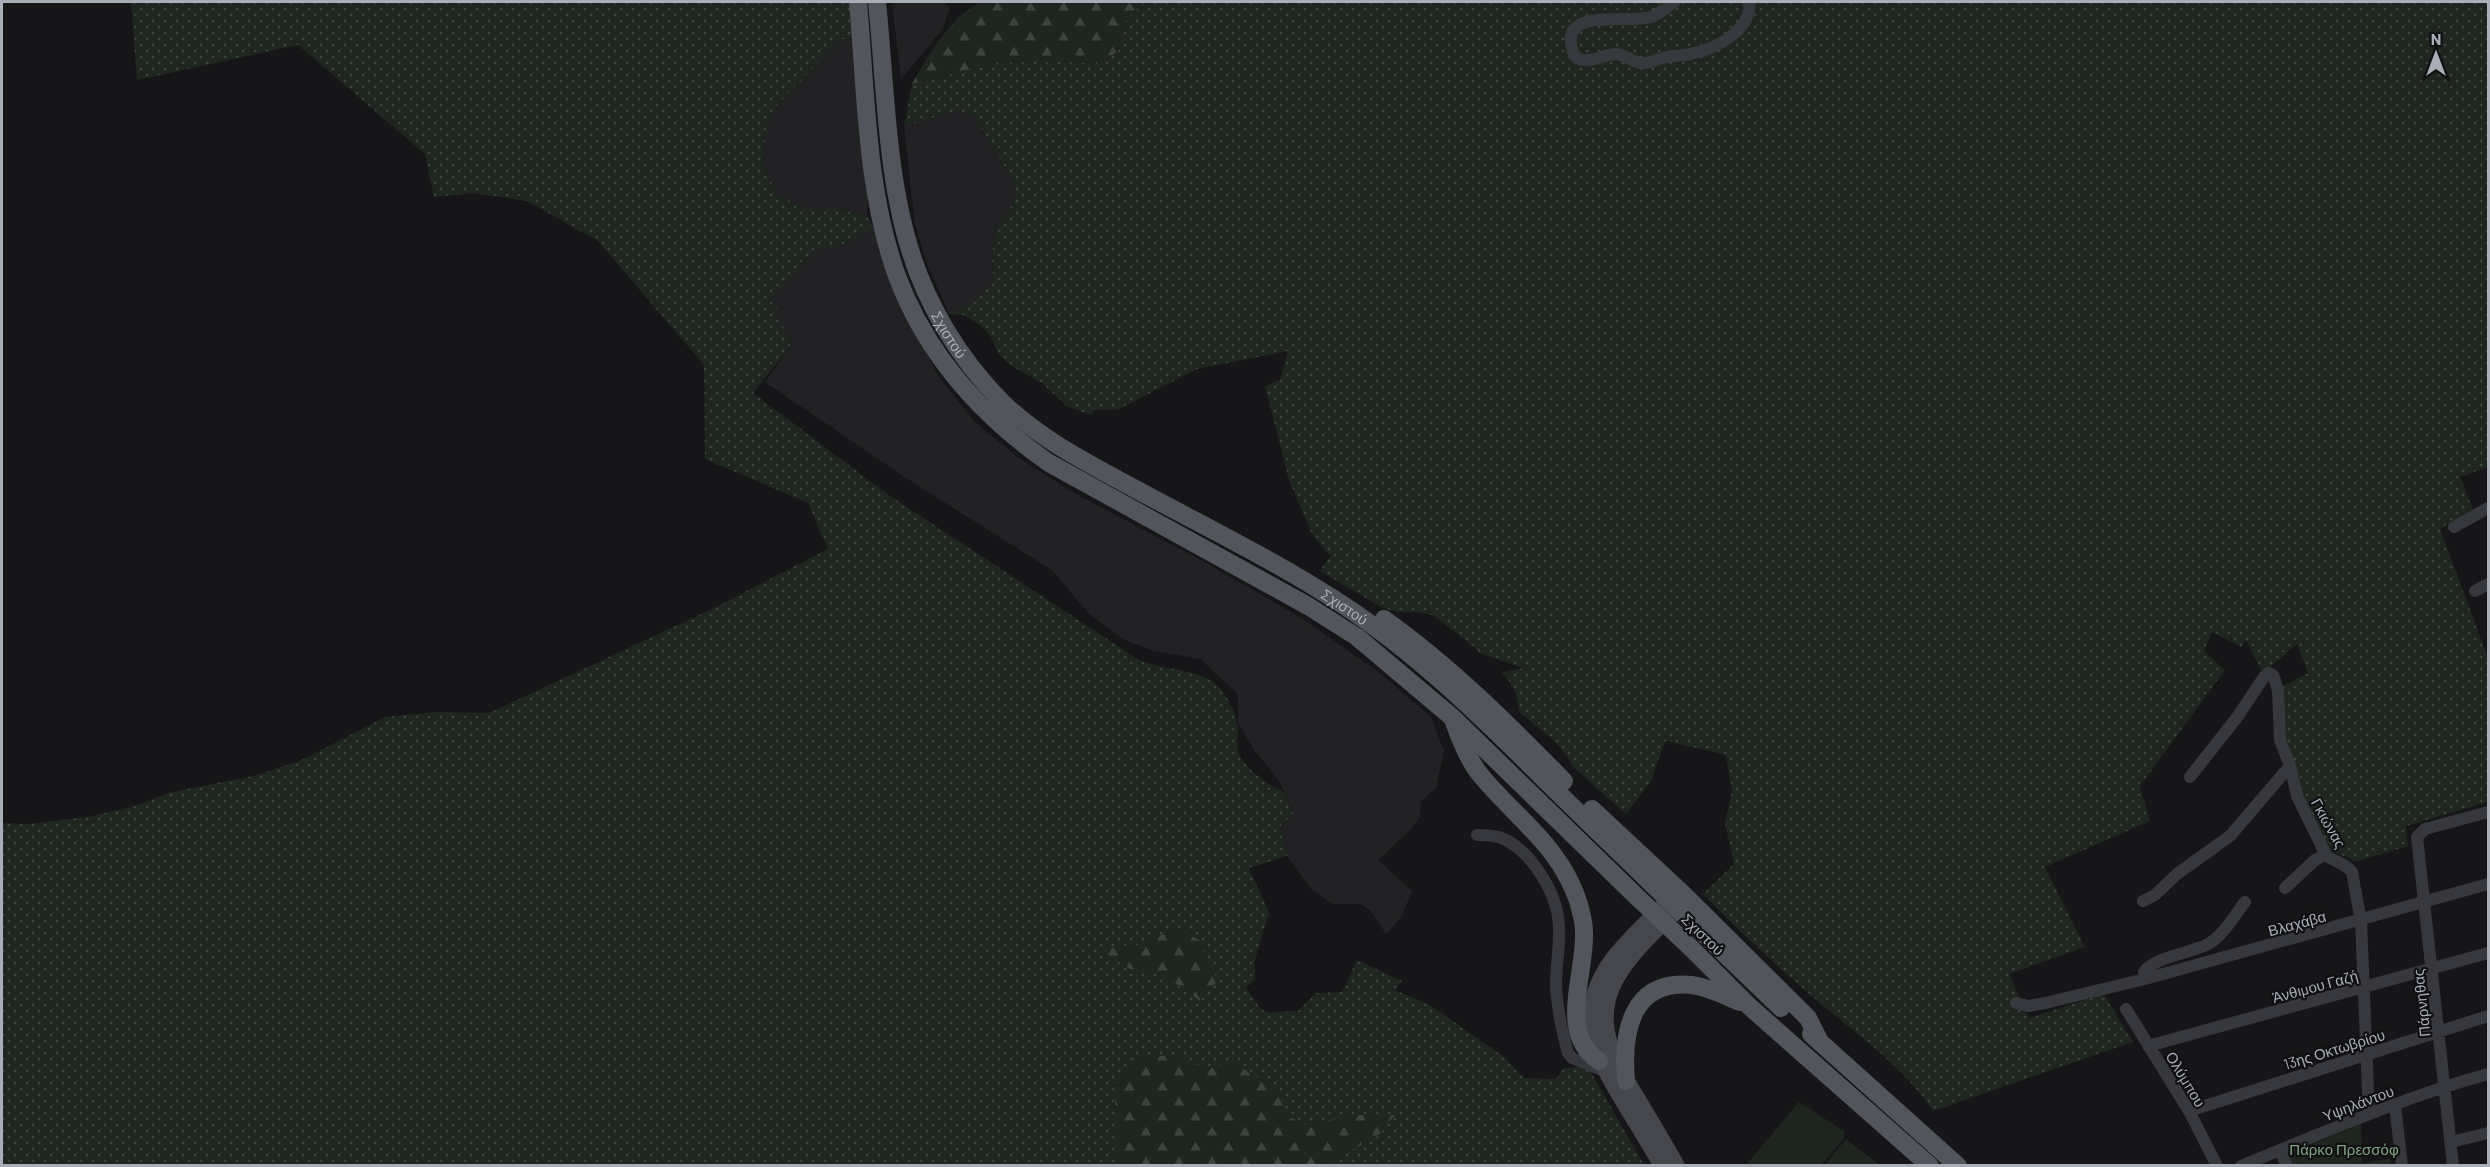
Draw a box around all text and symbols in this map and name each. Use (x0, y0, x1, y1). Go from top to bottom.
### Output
north arrow (2406, 24, 2466, 84)
text: N (2431, 29, 2441, 48)
street label: Σχιστού (928, 308, 971, 361)
street label: Σχιστού (1318, 585, 1372, 628)
street label: Γκιώνας (2308, 795, 2350, 851)
street label: Βλαχάβα (2266, 907, 2328, 939)
street label: Σχιστού (1678, 909, 1728, 959)
street label: Άνθιμου Γαζή (2270, 966, 2360, 1006)
street label: Πάρνηθας (2408, 968, 2434, 1038)
street label: 13ης Οκτωβρίου (2281, 1025, 2387, 1073)
street label: Ολύμπου (2162, 1048, 2210, 1110)
street label: Υψηλάντου (2320, 1081, 2396, 1125)
park label: Πάρκο Πρεσσόφ (2289, 1140, 2399, 1158)

